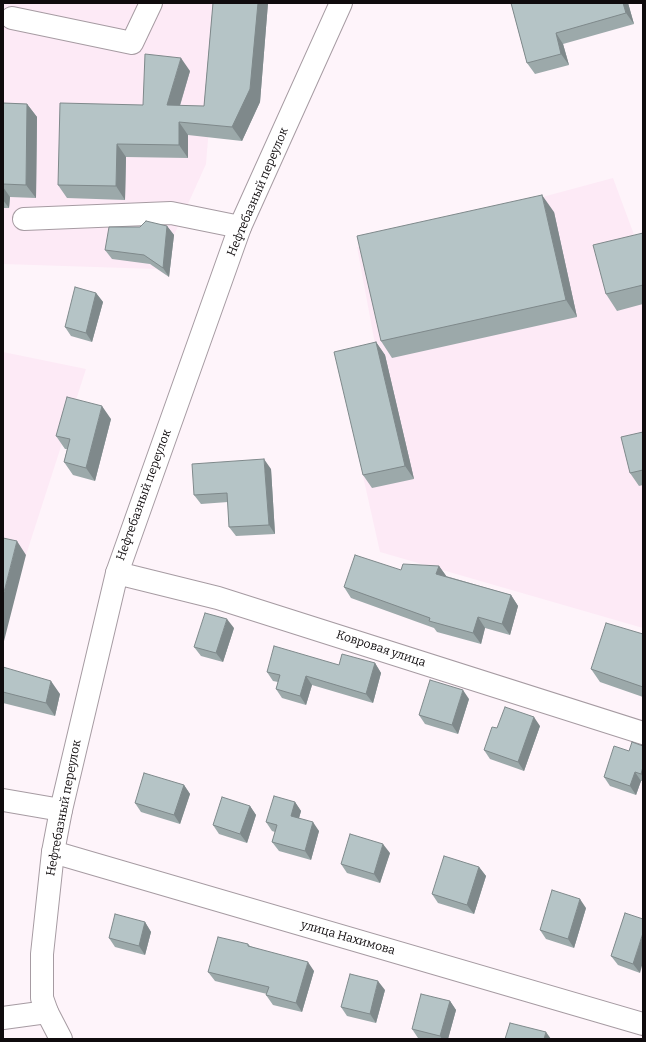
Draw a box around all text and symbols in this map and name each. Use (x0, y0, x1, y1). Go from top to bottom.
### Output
street label: Нефтебазный переулок (224, 125, 292, 259)
street label: Нефтебазный переулок (114, 427, 174, 563)
street label: Ковровая улица (334, 628, 428, 670)
street label: Нефтебазный переулок (44, 739, 84, 877)
street label: улица Нахимова (299, 918, 397, 958)

